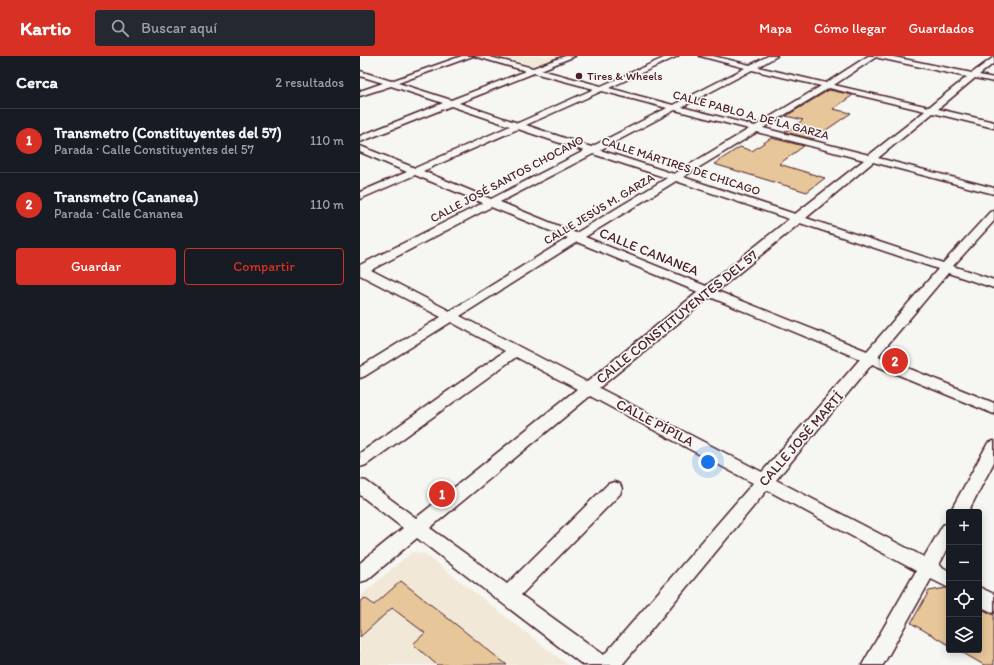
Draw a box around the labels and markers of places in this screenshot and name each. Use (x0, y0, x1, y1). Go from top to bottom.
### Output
place label: Tires & Wheels (587, 69, 663, 83)
marker: Tires & Wheels (574, 71, 584, 81)
pin: 2 (882, 346, 908, 376)
pin: 1 (429, 479, 455, 509)

